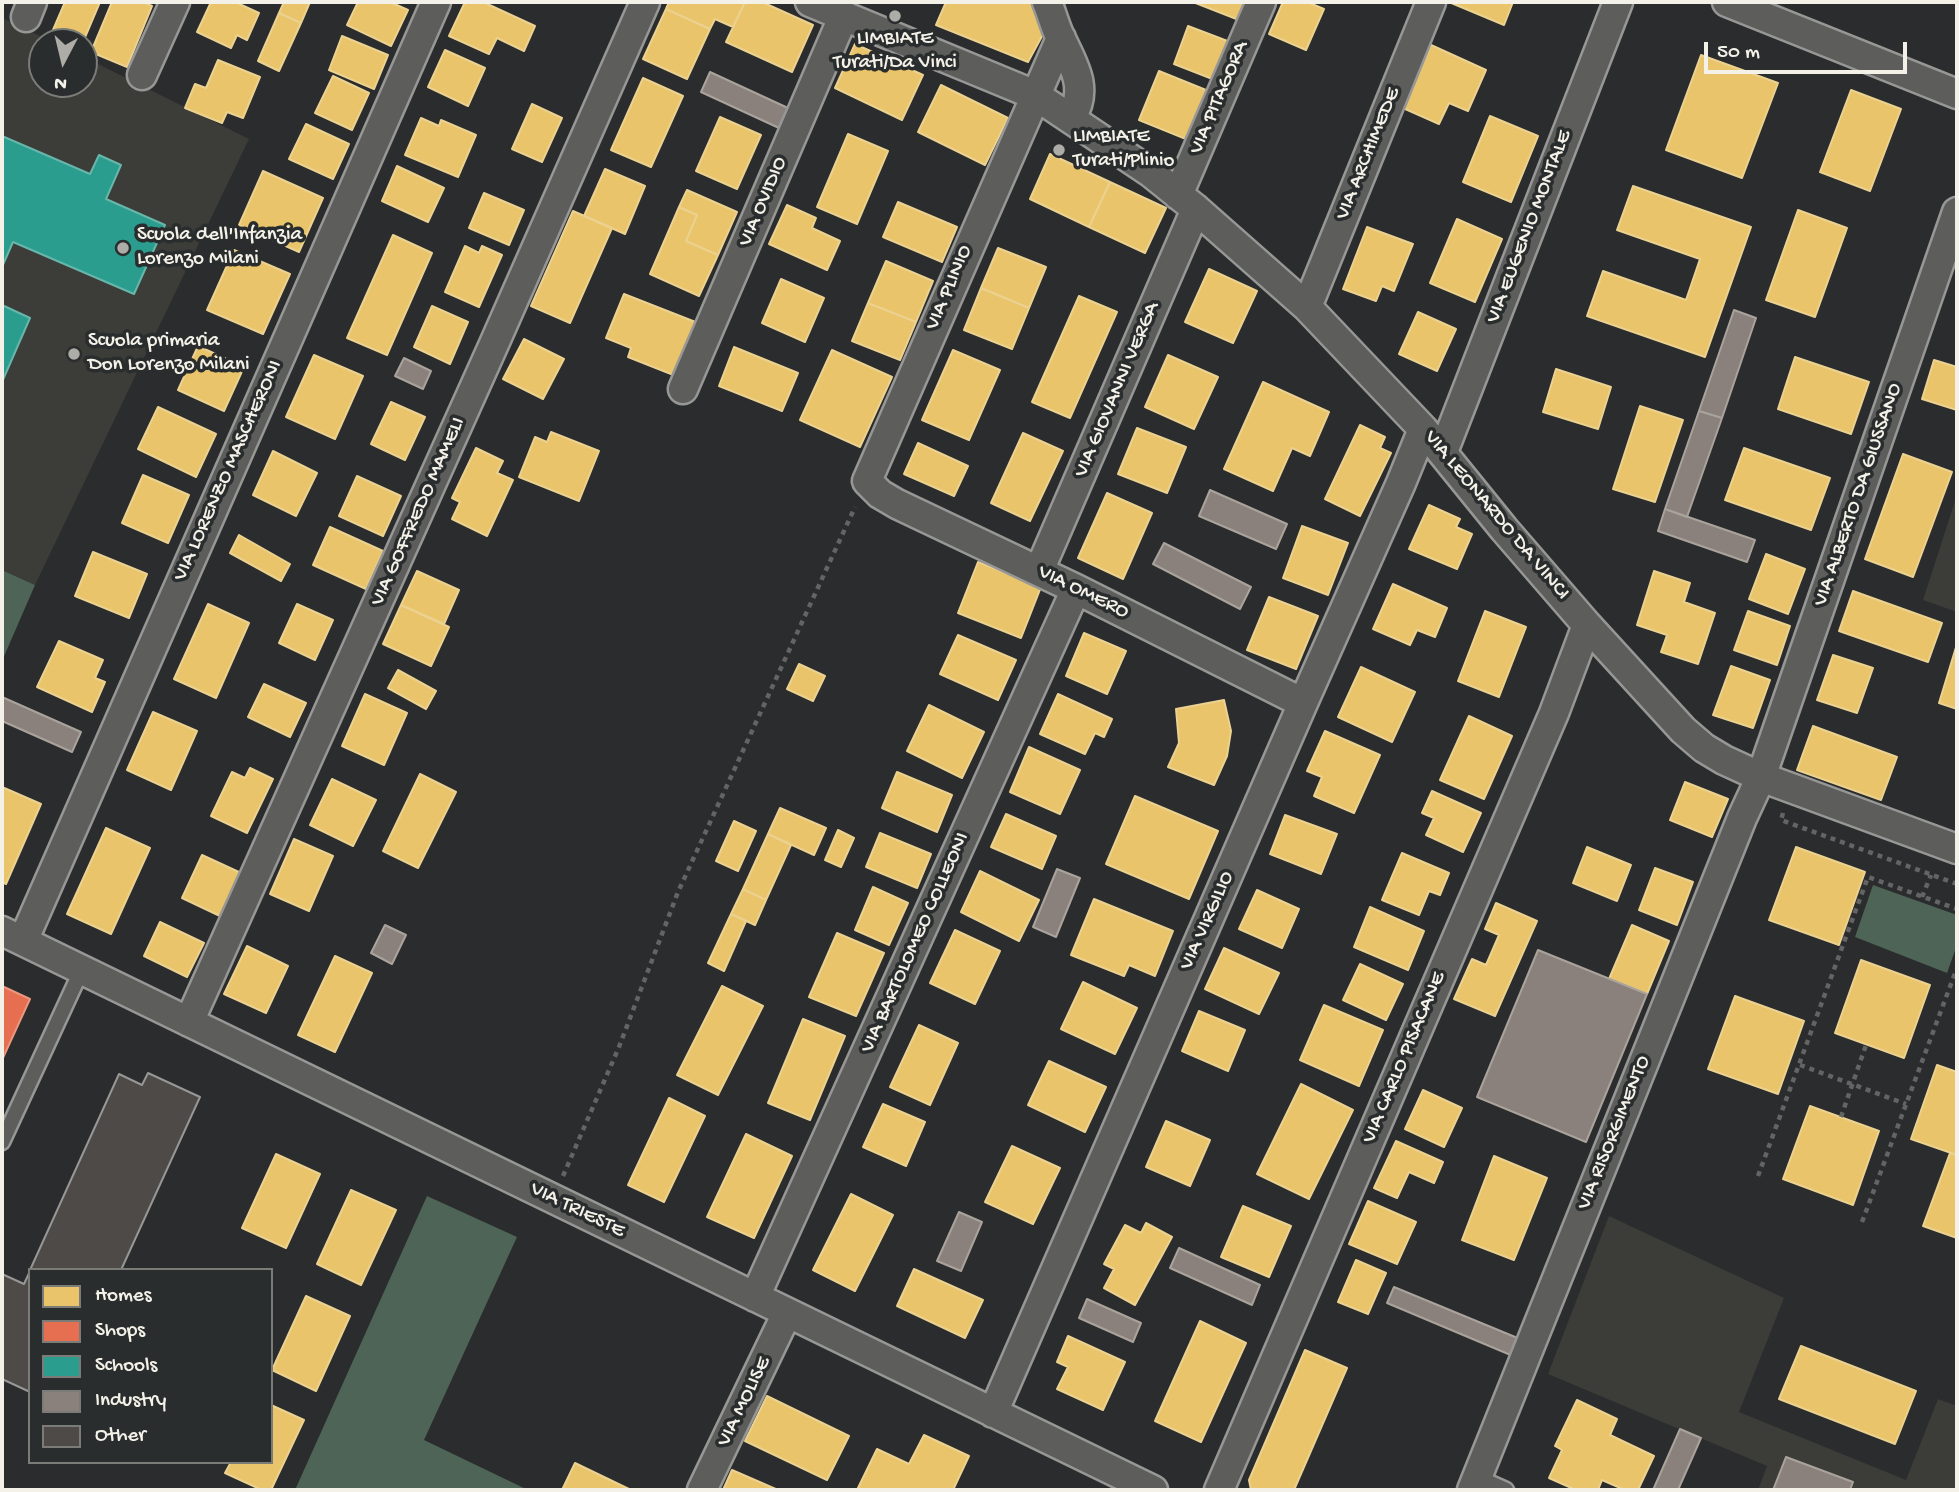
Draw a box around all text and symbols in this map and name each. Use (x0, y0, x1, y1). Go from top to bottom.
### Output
marker: LIMBIATE Turati/Da Vinci (887, 8, 903, 24)
place label: LIMBIATE Turati/Da Vinci (833, 27, 957, 77)
north arrow (28, 28, 98, 98)
scale bar (1707, 28, 1910, 72)
street label: VIA PITAGORA (1185, 38, 1255, 158)
text: 50 m (1717, 41, 1760, 66)
text: N (53, 70, 68, 95)
street label: VIA ARCHIMEDE (1331, 84, 1407, 224)
place label: LIMBIATE Turati/Plinio (1073, 125, 1174, 175)
street label: VIA EUGENIO MONTALE (1482, 127, 1578, 327)
marker: LIMBIATE Turati/Plinio (1051, 142, 1067, 158)
street label: VIA OVIDIO (734, 153, 794, 251)
place label: Scuola dell'Infanzia Lorenzo Milani (137, 223, 302, 273)
marker: Scuola dell'Infanzia Lorenzo Milani (115, 240, 131, 256)
street label: VIA PLINIO (921, 242, 979, 334)
street label: VIA GIOVANNI VERGA (1070, 299, 1166, 481)
place label: Scuola primaria Don Lorenzo Milani (88, 329, 249, 379)
marker: Scuola primaria Don Lorenzo Milani (66, 346, 82, 362)
street label: VIA LORENZO MASCHERONI (169, 357, 289, 585)
street label: VIA ALBERTO DA GIUSSANO (1809, 380, 1909, 610)
street label: VIA GOFFREDO MAMELI (366, 414, 472, 610)
street label: VIA LEONARDO DA VINCI (1418, 426, 1574, 606)
street label: VIA OMERO (1033, 560, 1133, 626)
street label: VIA BARTOLOMEO COLLEONI (856, 829, 976, 1057)
street label: VIA VIRGILIO (1175, 868, 1241, 974)
street label: VIA CARLO PISACANE (1358, 969, 1452, 1147)
street label: VIA RISORGIMENTO (1573, 1052, 1657, 1214)
street label: VIA TRIESTE (526, 1177, 628, 1245)
legend (28, 1268, 273, 1464)
text: Homes (95, 1284, 151, 1309)
text: Shops (95, 1319, 145, 1344)
street label: VIA MOLISE (712, 1353, 778, 1451)
text: Schools (95, 1354, 157, 1379)
text: Industry (95, 1389, 166, 1414)
text: Other (95, 1424, 146, 1449)

